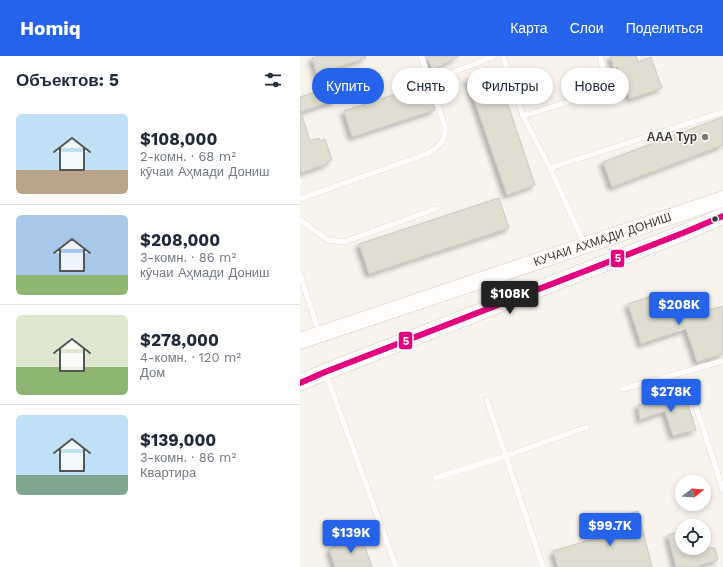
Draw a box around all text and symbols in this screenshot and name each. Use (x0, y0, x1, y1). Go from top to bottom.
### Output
text: Homiq (20, 17, 81, 40)
text: Карта (510, 20, 548, 36)
text: Слои (570, 20, 604, 36)
text: Поделиться (626, 20, 703, 36)
chip: Купить (312, 68, 384, 104)
chip: Снять (392, 68, 459, 104)
chip: Фильтры (467, 68, 553, 104)
chip: Новое (561, 68, 629, 104)
icon: filters (262, 69, 284, 91)
text: Объектов: 5 (16, 70, 119, 90)
text: $108,000 (140, 129, 217, 149)
icon: home (48, 130, 96, 178)
place label: ААА Тур (647, 130, 697, 144)
marker: ААА Тур (700, 132, 710, 142)
text: 2-комн. · 68 m² (140, 149, 236, 164)
text: кӯчаи Аҳмади Дониш (140, 164, 270, 179)
street label: КУЧАИ АХМАДИ ДОНИШ (532, 210, 673, 269)
unlabelled marker (710, 214, 720, 224)
text: $208,000 (140, 230, 220, 250)
icon: home (48, 231, 96, 279)
line badge: 5 (610, 249, 625, 268)
text: 3-комн. · 86 m² (140, 250, 236, 265)
text: 5 (615, 252, 621, 265)
text: кӯчаи Аҳмади Дониш (140, 265, 270, 280)
pin: $108K (482, 281, 538, 315)
text: $108K (490, 286, 530, 301)
pin: $208K (651, 292, 707, 326)
text: $208K (658, 297, 700, 312)
text: $278,000 (140, 330, 219, 350)
icon: home (48, 331, 96, 379)
line badge: 5 (398, 331, 413, 350)
text: 5 (403, 335, 409, 348)
text: 4-комн. · 120 m² (140, 350, 241, 365)
text: Дом (140, 365, 165, 380)
pin: $278K (643, 379, 699, 413)
text: $278K (651, 384, 691, 399)
text: $139,000 (140, 430, 216, 450)
icon: home (48, 431, 96, 479)
text: 3-комн. · 86 m² (140, 450, 236, 465)
text: Квартира (140, 465, 196, 480)
north arrow (675, 475, 711, 511)
map controls (675, 475, 711, 555)
pin: $99.7K (577, 513, 643, 547)
text: $99.7K (588, 518, 632, 533)
button: locate (675, 519, 711, 555)
pin: $139K (323, 520, 379, 554)
text: $139K (332, 525, 370, 540)

